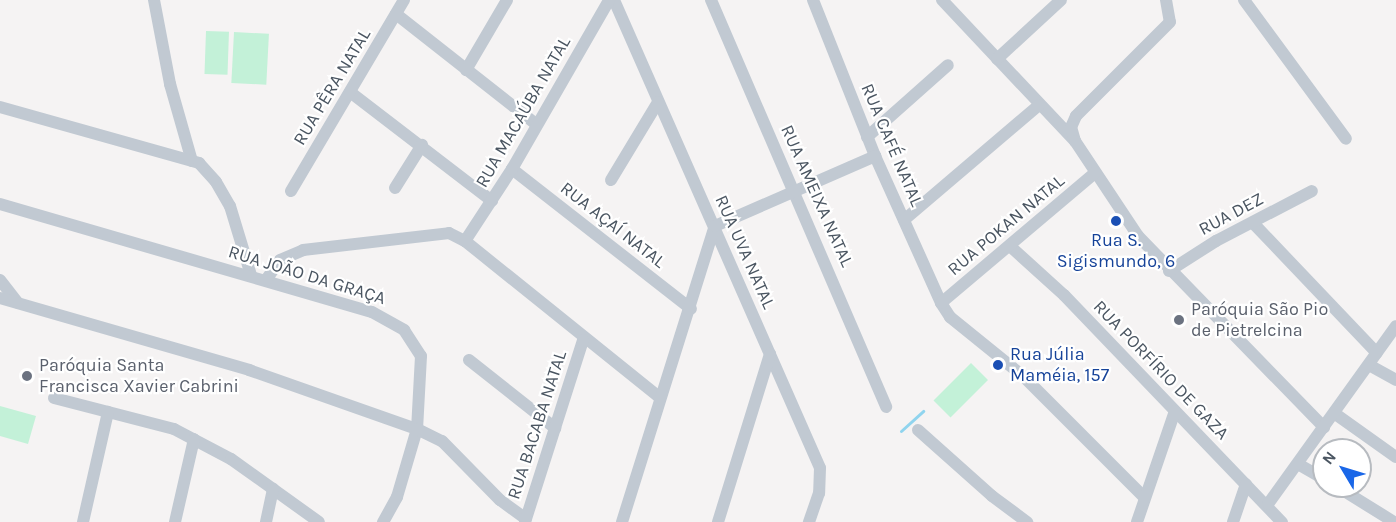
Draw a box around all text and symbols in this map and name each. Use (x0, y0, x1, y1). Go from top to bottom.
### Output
street label: RUA PÊRA NATAL (289, 25, 375, 149)
street label: RUA MACAÚBA NATAL (471, 33, 575, 191)
street label: RUA CAFÉ NATAL (856, 80, 928, 210)
street label: RUA AMEIXA NATAL (776, 122, 858, 270)
street label: RUA POKAN NATAL (943, 170, 1069, 280)
street label: RUA AÇAÍ NATAL (556, 177, 670, 273)
street label: RUA DEZ (1195, 188, 1267, 240)
street label: RUA UVA NATAL (710, 192, 780, 312)
marker: Rua S. Sigismundo, 6 (1109, 214, 1123, 228)
place label: Rua S. Sigismundo, 6 (1057, 230, 1175, 272)
street label: RUA JOÃO DA GRAÇA (226, 241, 388, 309)
street label: RUA PORFÍRIO DE GAZA (1089, 296, 1233, 444)
place label: Paróquia São Pio de Pietrelcina (1191, 299, 1328, 342)
marker: Paróquia São Pio de Pietrelcina (1172, 313, 1186, 327)
place label: Rua Júlia Maméia, 157 (1010, 344, 1109, 386)
street label: RUA BACABA NATAL (503, 348, 571, 502)
place label: Paróquia Santa Francisca Xavier Cabrini (39, 355, 239, 398)
marker: Rua Júlia Maméia, 157 (991, 358, 1005, 372)
marker: Paróquia Santa Francisca Xavier Cabrini (20, 369, 34, 383)
north arrow (1312, 438, 1372, 498)
text: N (1318, 447, 1340, 468)

